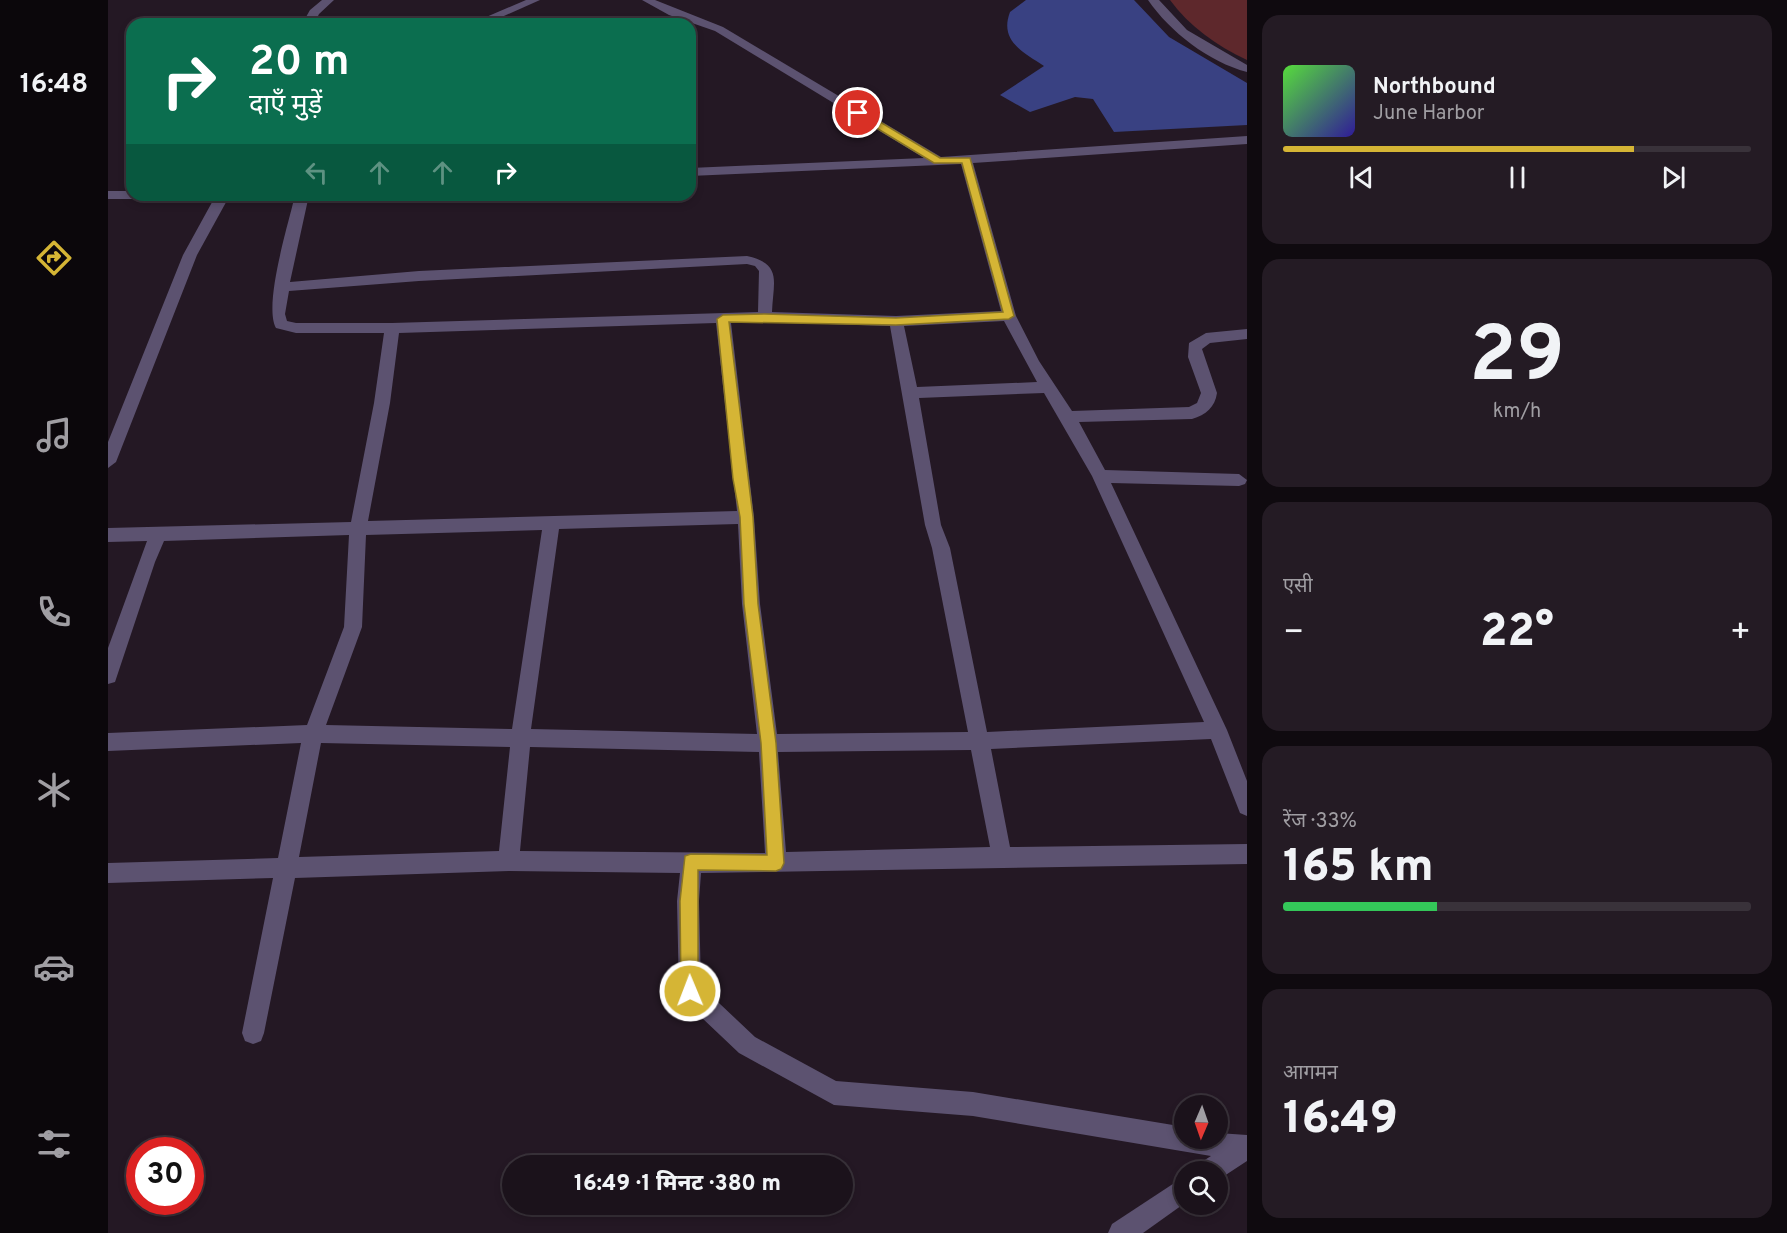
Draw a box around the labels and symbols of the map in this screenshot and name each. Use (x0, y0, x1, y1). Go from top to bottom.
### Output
pin (832, 87, 883, 138)
position arrow (658, 959, 722, 1023)
north arrow (1174, 1095, 1228, 1149)
speed limit sign: 30 (126, 1137, 204, 1215)

